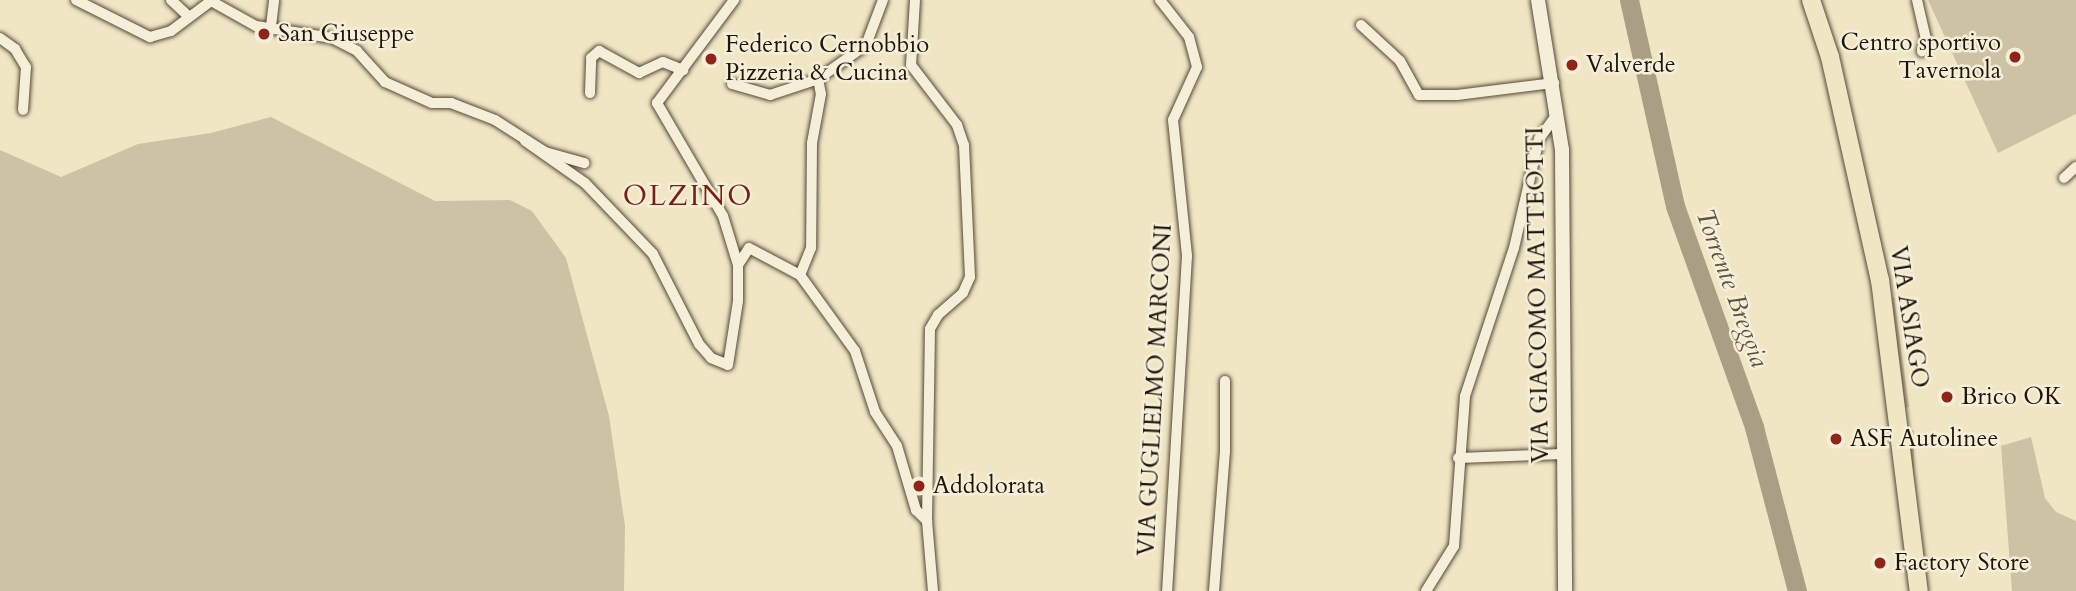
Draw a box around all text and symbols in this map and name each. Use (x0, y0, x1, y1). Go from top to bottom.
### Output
place label: San Giuseppe (278, 20, 415, 48)
marker: San Giuseppe (256, 26, 272, 42)
place label: Centro sportivo Tavernola (1840, 29, 2001, 85)
place label: Federico Cernobbio Pizzeria & Cucina (725, 31, 929, 87)
marker: Centro sportivo Tavernola (2007, 49, 2023, 65)
marker: Federico Cernobbio Pizzeria & Cucina (703, 51, 719, 67)
place label: Valverde (1586, 51, 1676, 79)
marker: Valverde (1564, 57, 1580, 73)
street label: VIA GIACOMO MATTEOTTI (1521, 127, 1555, 463)
district label: OLZINO (623, 179, 753, 213)
water label: Torrente Breggia (1689, 204, 1775, 372)
street label: VIA GUGLIELMO MARCONI (1132, 223, 1178, 557)
street label: VIA ASIAGO (1884, 244, 1934, 390)
place label: Brico OK (1961, 383, 2062, 411)
marker: Brico OK (1939, 389, 1955, 405)
place label: ASF Autolinee (1850, 425, 1998, 453)
marker: ASF Autolinee (1828, 431, 1844, 447)
place label: Addolorata (933, 472, 1045, 500)
marker: Addolorata (911, 478, 927, 494)
place label: Factory Store (1894, 549, 2030, 577)
marker: Factory Store (1872, 555, 1888, 571)

